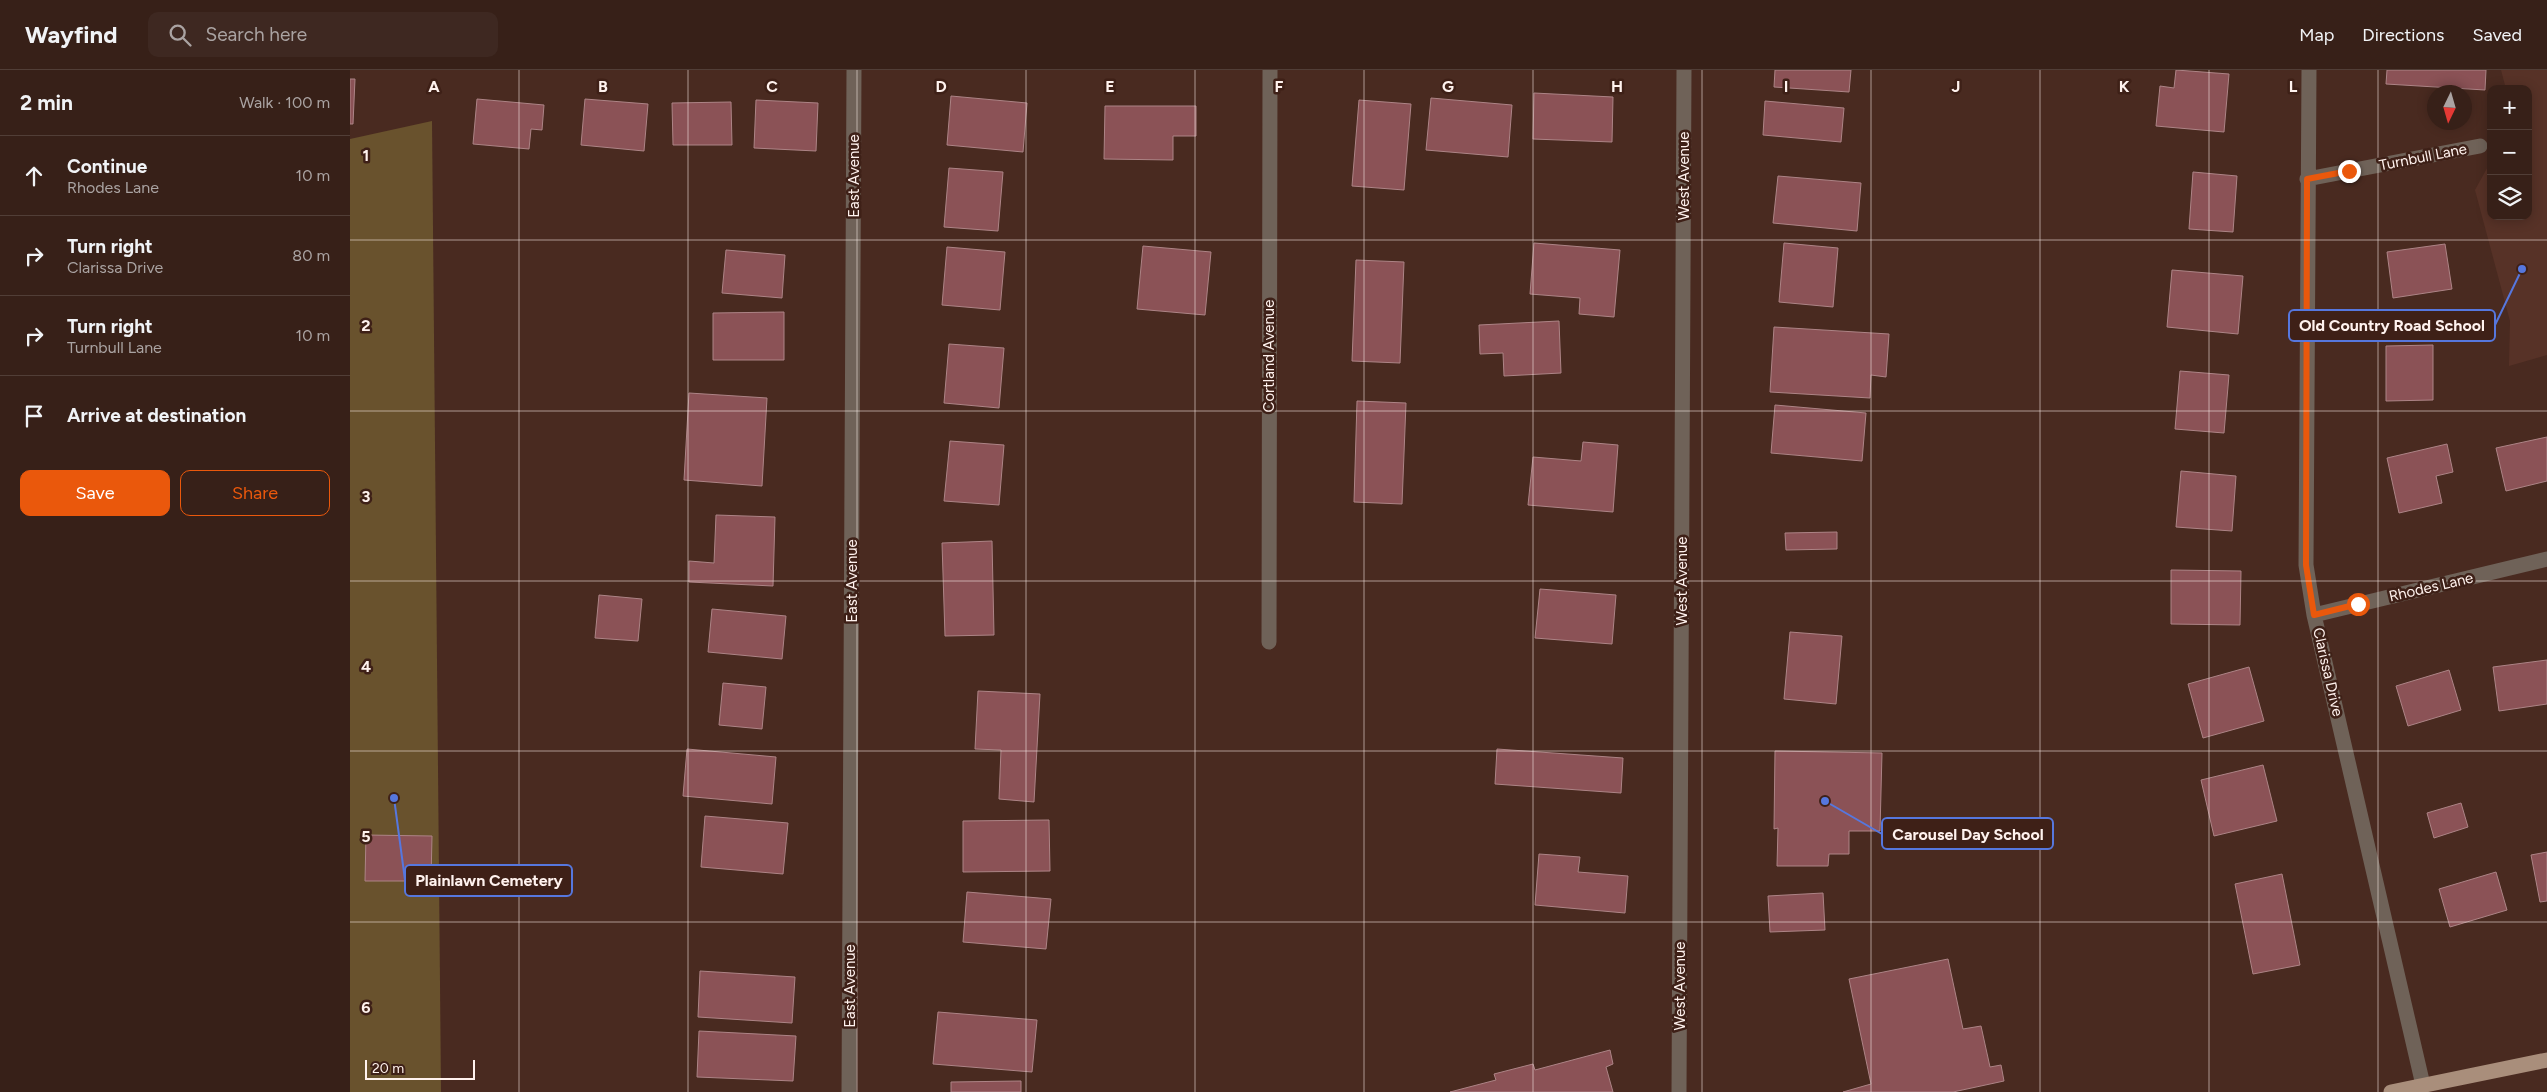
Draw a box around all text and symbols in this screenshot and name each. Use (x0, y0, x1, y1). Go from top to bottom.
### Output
search box (148, 12, 498, 57)
text: Wayfind (25, 20, 118, 49)
icon: search (166, 21, 194, 49)
text: Search here (206, 23, 307, 46)
text: Map (2299, 24, 2334, 46)
text: Directions (2362, 24, 2444, 46)
text: Saved (2472, 24, 2522, 46)
text: A (428, 77, 440, 96)
text: B (598, 77, 608, 96)
text: C (766, 77, 778, 96)
text: D (935, 77, 947, 96)
text: E (1105, 77, 1115, 96)
text: F (1275, 77, 1284, 96)
text: G (1442, 77, 1454, 96)
text: H (1611, 77, 1623, 96)
text: I (1784, 77, 1788, 96)
text: J (1952, 77, 1960, 96)
text: K (2119, 77, 2130, 96)
text: L (2289, 77, 2298, 96)
north arrow (2427, 85, 2472, 130)
map controls (2487, 85, 2532, 220)
button: + (2487, 85, 2532, 130)
text: 2 min (20, 90, 73, 115)
text: Walk · 100 m (239, 93, 330, 112)
button: − (2487, 130, 2532, 175)
street label: West Avenue (1675, 131, 1693, 221)
street label: East Avenue (845, 134, 863, 218)
street label: Turnbull Lane (2378, 140, 2468, 174)
text: 1 (363, 146, 369, 165)
text: Continue (67, 155, 147, 178)
route end (2338, 160, 2361, 183)
icon: ahead (20, 162, 48, 190)
text: 10 m (296, 166, 330, 185)
button: layers (2487, 175, 2532, 220)
text: Rhodes Lane (67, 178, 159, 197)
text: Turn right (67, 235, 153, 258)
icon: right (20, 242, 48, 270)
text: 80 m (292, 246, 330, 265)
text: Clarissa Drive (67, 258, 163, 277)
street label: Cortland Avenue (1260, 300, 1278, 412)
callout: Old Country Road School (2289, 310, 2495, 341)
text: Turn right (67, 315, 153, 338)
text: 2 (361, 316, 371, 335)
text: Old Country Road School (2299, 316, 2485, 335)
icon: right (20, 322, 48, 350)
text: 10 m (296, 326, 330, 345)
text: Turnbull Lane (67, 338, 162, 357)
icon: arrive (20, 402, 48, 430)
text: Arrive at destination (67, 404, 246, 427)
button: Save (20, 470, 170, 516)
button: Share (180, 470, 330, 516)
text: 3 (362, 487, 371, 506)
street label: West Avenue (1673, 536, 1691, 626)
street label: East Avenue (843, 539, 861, 623)
street label: Rhodes Lane (2387, 569, 2475, 605)
route start (2347, 593, 2370, 616)
street label: Clarissa Drive (2309, 626, 2347, 718)
text: 4 (361, 657, 371, 676)
callout: Carousel Day School (1882, 818, 2053, 849)
text: Carousel Day School (1892, 825, 2044, 844)
text: 5 (361, 827, 371, 846)
callout: Plainlawn Cemetery (405, 865, 572, 896)
text: Plainlawn Cemetery (415, 871, 564, 890)
street label: West Avenue (1671, 941, 1689, 1031)
street label: East Avenue (841, 944, 859, 1028)
text: 6 (361, 998, 371, 1017)
scale bar (365, 1057, 475, 1080)
text: 20 m (372, 1060, 404, 1077)

